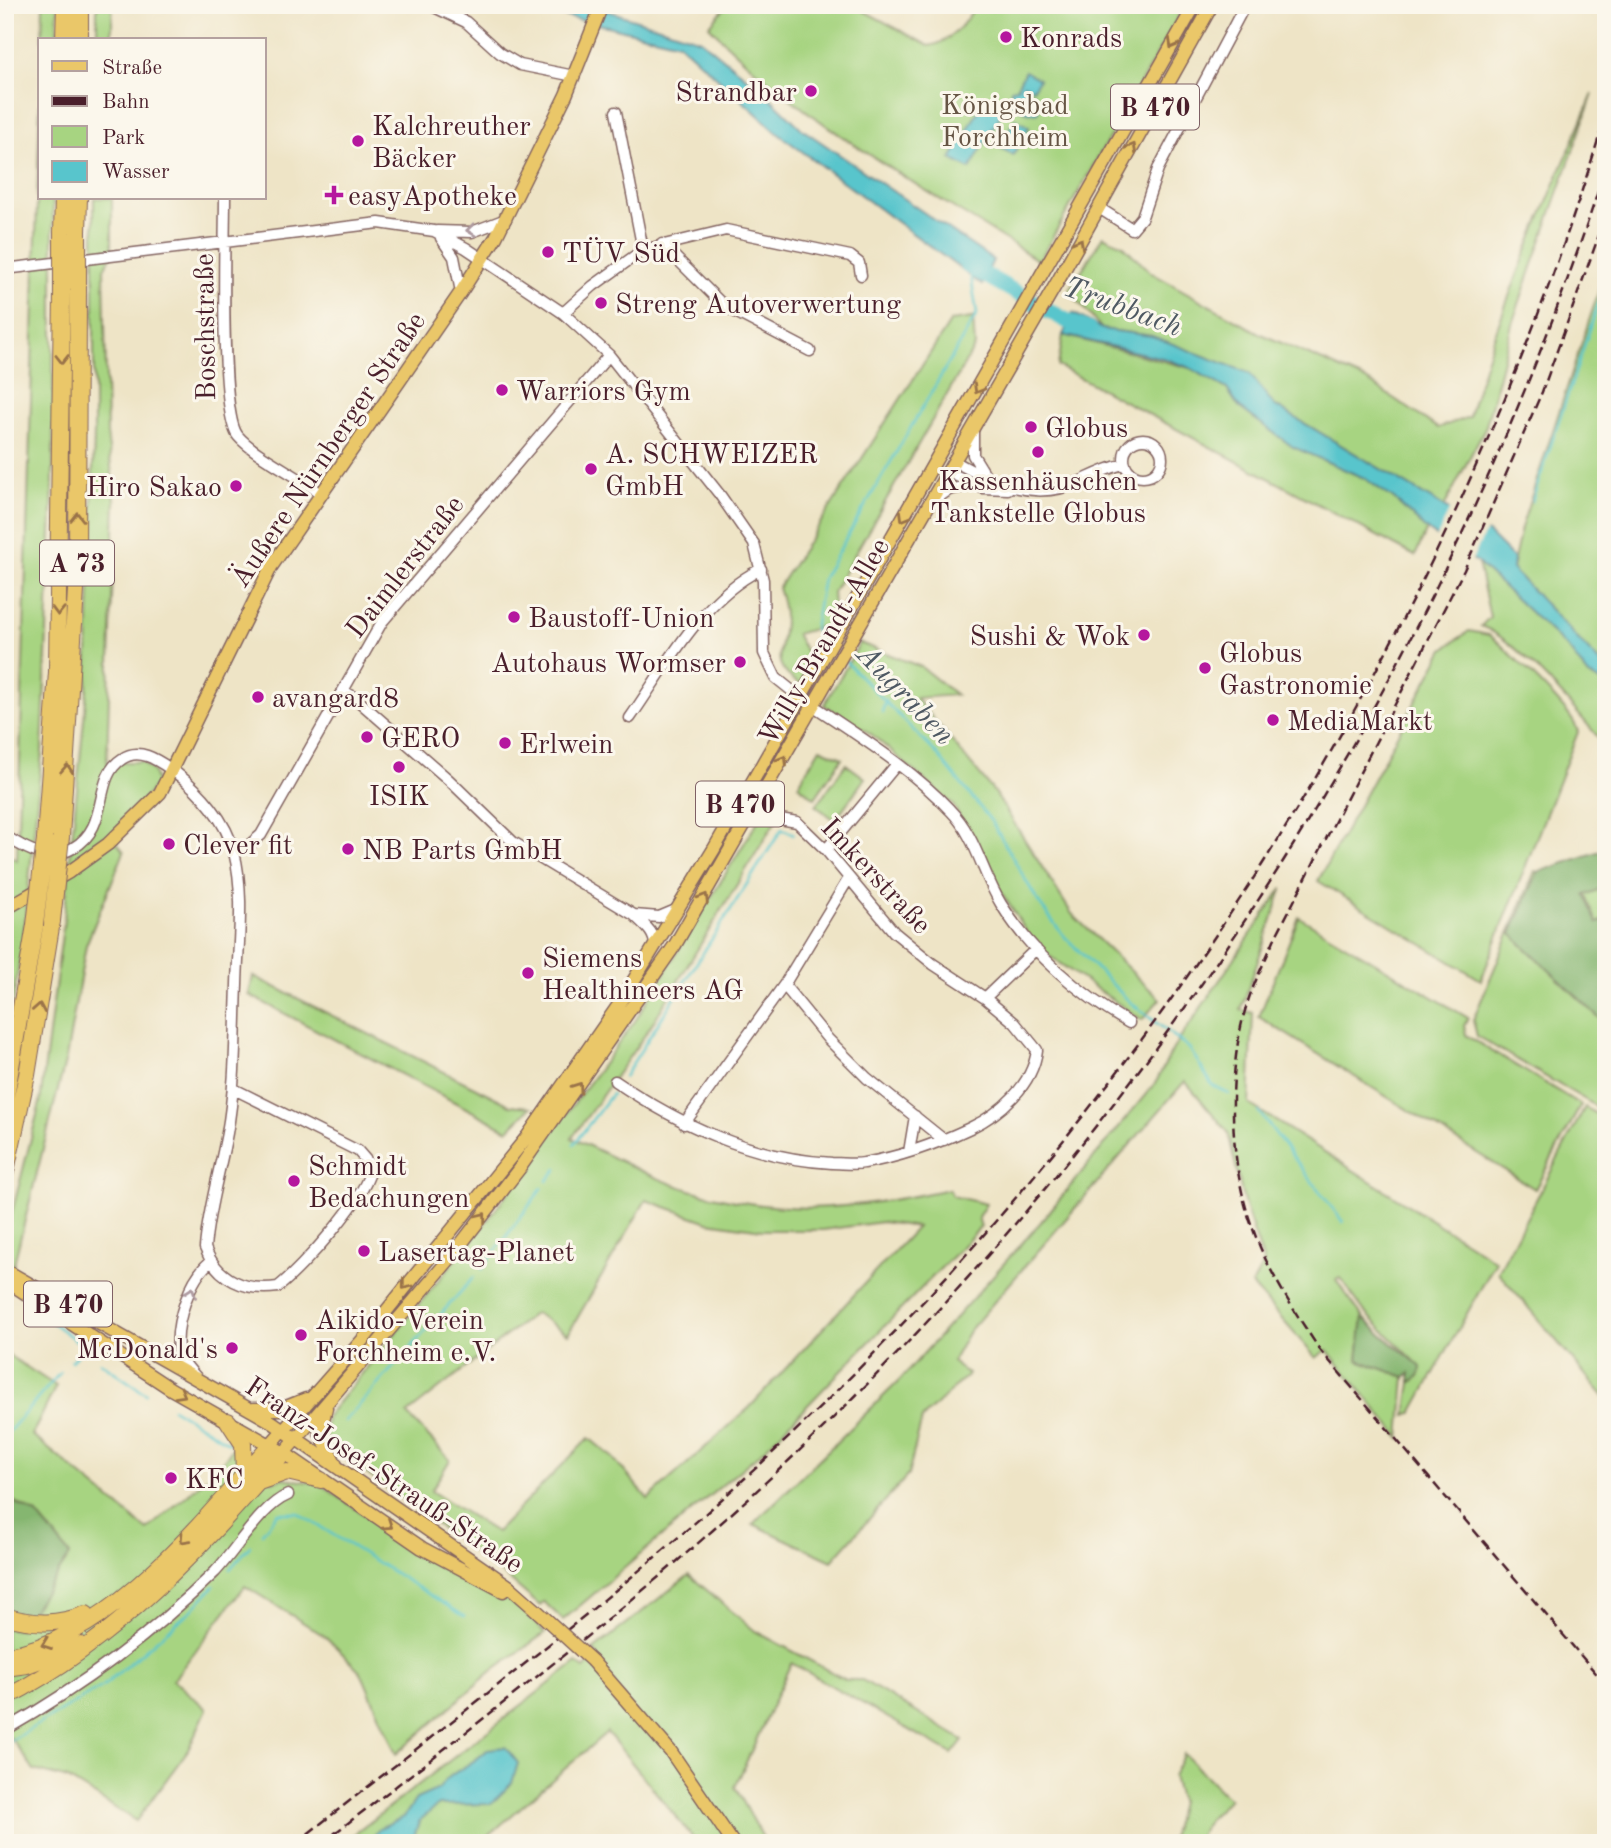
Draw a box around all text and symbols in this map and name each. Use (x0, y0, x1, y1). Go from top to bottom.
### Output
place label: Konrads (1020, 26, 1122, 54)
marker: Konrads (998, 29, 1014, 45)
one-way arrow (1168, 37, 1181, 49)
legend (38, 38, 266, 200)
text: Straße (102, 58, 162, 79)
place label: Strandbar (675, 80, 797, 108)
marker: Strandbar (803, 83, 819, 99)
road number: B 470 (1111, 85, 1199, 130)
text: Bahn (102, 92, 150, 113)
park label: Königsbad Forchheim (941, 93, 1069, 153)
place label: Kalchreuther Bäcker (372, 114, 531, 174)
text: Park (102, 128, 145, 149)
marker: Kalchreuther Bäcker (350, 133, 366, 149)
one-way arrow (1124, 143, 1137, 156)
text: Wasser (102, 162, 170, 183)
place label: easyApotheke (348, 184, 517, 212)
marker: easyApotheke (326, 187, 342, 203)
one-way arrow (465, 222, 477, 237)
place label: TÜV Süd (562, 237, 680, 269)
one-way arrow (1071, 238, 1084, 251)
marker: TÜV Süd (540, 244, 556, 260)
street label: Boschstraße (192, 253, 222, 401)
water label: Trubbach (1059, 273, 1186, 343)
place label: Streng Autoverwertung (615, 292, 901, 320)
marker: Streng Autoverwertung (593, 295, 609, 311)
street label: Äußere Nürnberger Straße (224, 306, 432, 593)
one-way arrow (54, 355, 70, 365)
place label: Warriors Gym (516, 379, 691, 407)
one-way arrow (973, 381, 986, 394)
marker: Warriors Gym (494, 382, 510, 398)
place label: Globus (1045, 416, 1128, 444)
marker: Globus (1023, 419, 1039, 435)
place label: A. SCHWEIZER GmbH (605, 442, 818, 502)
marker: Kassenhäuschen Tankstelle Globus (1030, 444, 1046, 460)
marker: A. SCHWEIZER GmbH (583, 461, 599, 477)
place label: Kassenhäuschen Tankstelle Globus (930, 469, 1146, 529)
place label: Hiro Sakao (86, 475, 222, 503)
marker: Hiro Sakao (228, 478, 244, 494)
street label: Daimlerstraße (342, 491, 470, 644)
one-way arrow (899, 509, 912, 522)
one-way arrow (69, 511, 85, 522)
street label: Willy-Brandt-Allee (755, 534, 896, 751)
road number: A 73 (40, 540, 114, 586)
one-way arrow (51, 606, 66, 617)
place label: Baustoff-Union (528, 606, 714, 634)
marker: Baustoff-Union (506, 609, 522, 625)
place label: Sushi & Wok (969, 624, 1130, 652)
marker: Sushi & Wok (1136, 627, 1152, 643)
water label: Augraben (849, 638, 959, 751)
place label: Globus Gastronomie (1219, 641, 1372, 701)
place label: Autohaus Wormser (491, 651, 726, 679)
marker: Autohaus Wormser (732, 654, 748, 670)
marker: Globus Gastronomie (1197, 660, 1213, 676)
place label: avangard8 (272, 686, 399, 714)
marker: avangard8 (250, 689, 266, 705)
place label: MediaMarkt (1287, 709, 1433, 737)
marker: MediaMarkt (1265, 712, 1281, 728)
place label: GERO (381, 726, 460, 754)
marker: GERO (359, 729, 375, 745)
place label: Erlwein (519, 732, 613, 760)
marker: Erlwein (497, 735, 513, 751)
one-way arrow (775, 755, 788, 768)
marker: ISIK (391, 759, 407, 775)
one-way arrow (59, 763, 74, 774)
road number: B 470 (696, 782, 784, 826)
place label: ISIK (369, 784, 429, 812)
street label: Imkerstraße (814, 814, 935, 940)
place label: Clever fit (183, 833, 293, 861)
marker: Clever fit (161, 836, 177, 852)
place label: NB Parts GmbH (362, 838, 562, 866)
marker: NB Parts GmbH (340, 841, 356, 857)
one-way arrow (695, 892, 708, 905)
place label: Siemens Healthineers AG (542, 946, 744, 1006)
marker: Siemens Healthineers AG (520, 965, 536, 981)
one-way arrow (31, 1002, 46, 1014)
one-way arrow (570, 1082, 582, 1095)
place label: Schmidt Bedachungen (308, 1154, 469, 1214)
marker: Schmidt Bedachungen (286, 1173, 302, 1189)
one-way arrow (473, 1212, 486, 1224)
place label: Lasertag-Planet (378, 1240, 574, 1268)
marker: Lasertag-Planet (356, 1243, 372, 1259)
one-way arrow (402, 1278, 415, 1290)
road number: B 470 (24, 1282, 112, 1326)
one-way arrow (183, 1286, 197, 1298)
place label: Aikido-Verein Forchheim e.V. (315, 1308, 496, 1368)
marker: Aikido-Verein Forchheim e.V. (293, 1327, 309, 1343)
place label: McDonald's (77, 1337, 218, 1365)
marker: McDonald's (224, 1340, 240, 1356)
street label: Franz-Josef-Strauß-Straße (239, 1373, 527, 1580)
one-way arrow (174, 1386, 186, 1399)
place label: KFC (185, 1467, 244, 1495)
marker: KFC (163, 1470, 179, 1486)
one-way arrow (380, 1517, 393, 1530)
one-way arrow (180, 1531, 193, 1544)
one-way arrow (40, 1636, 52, 1650)

